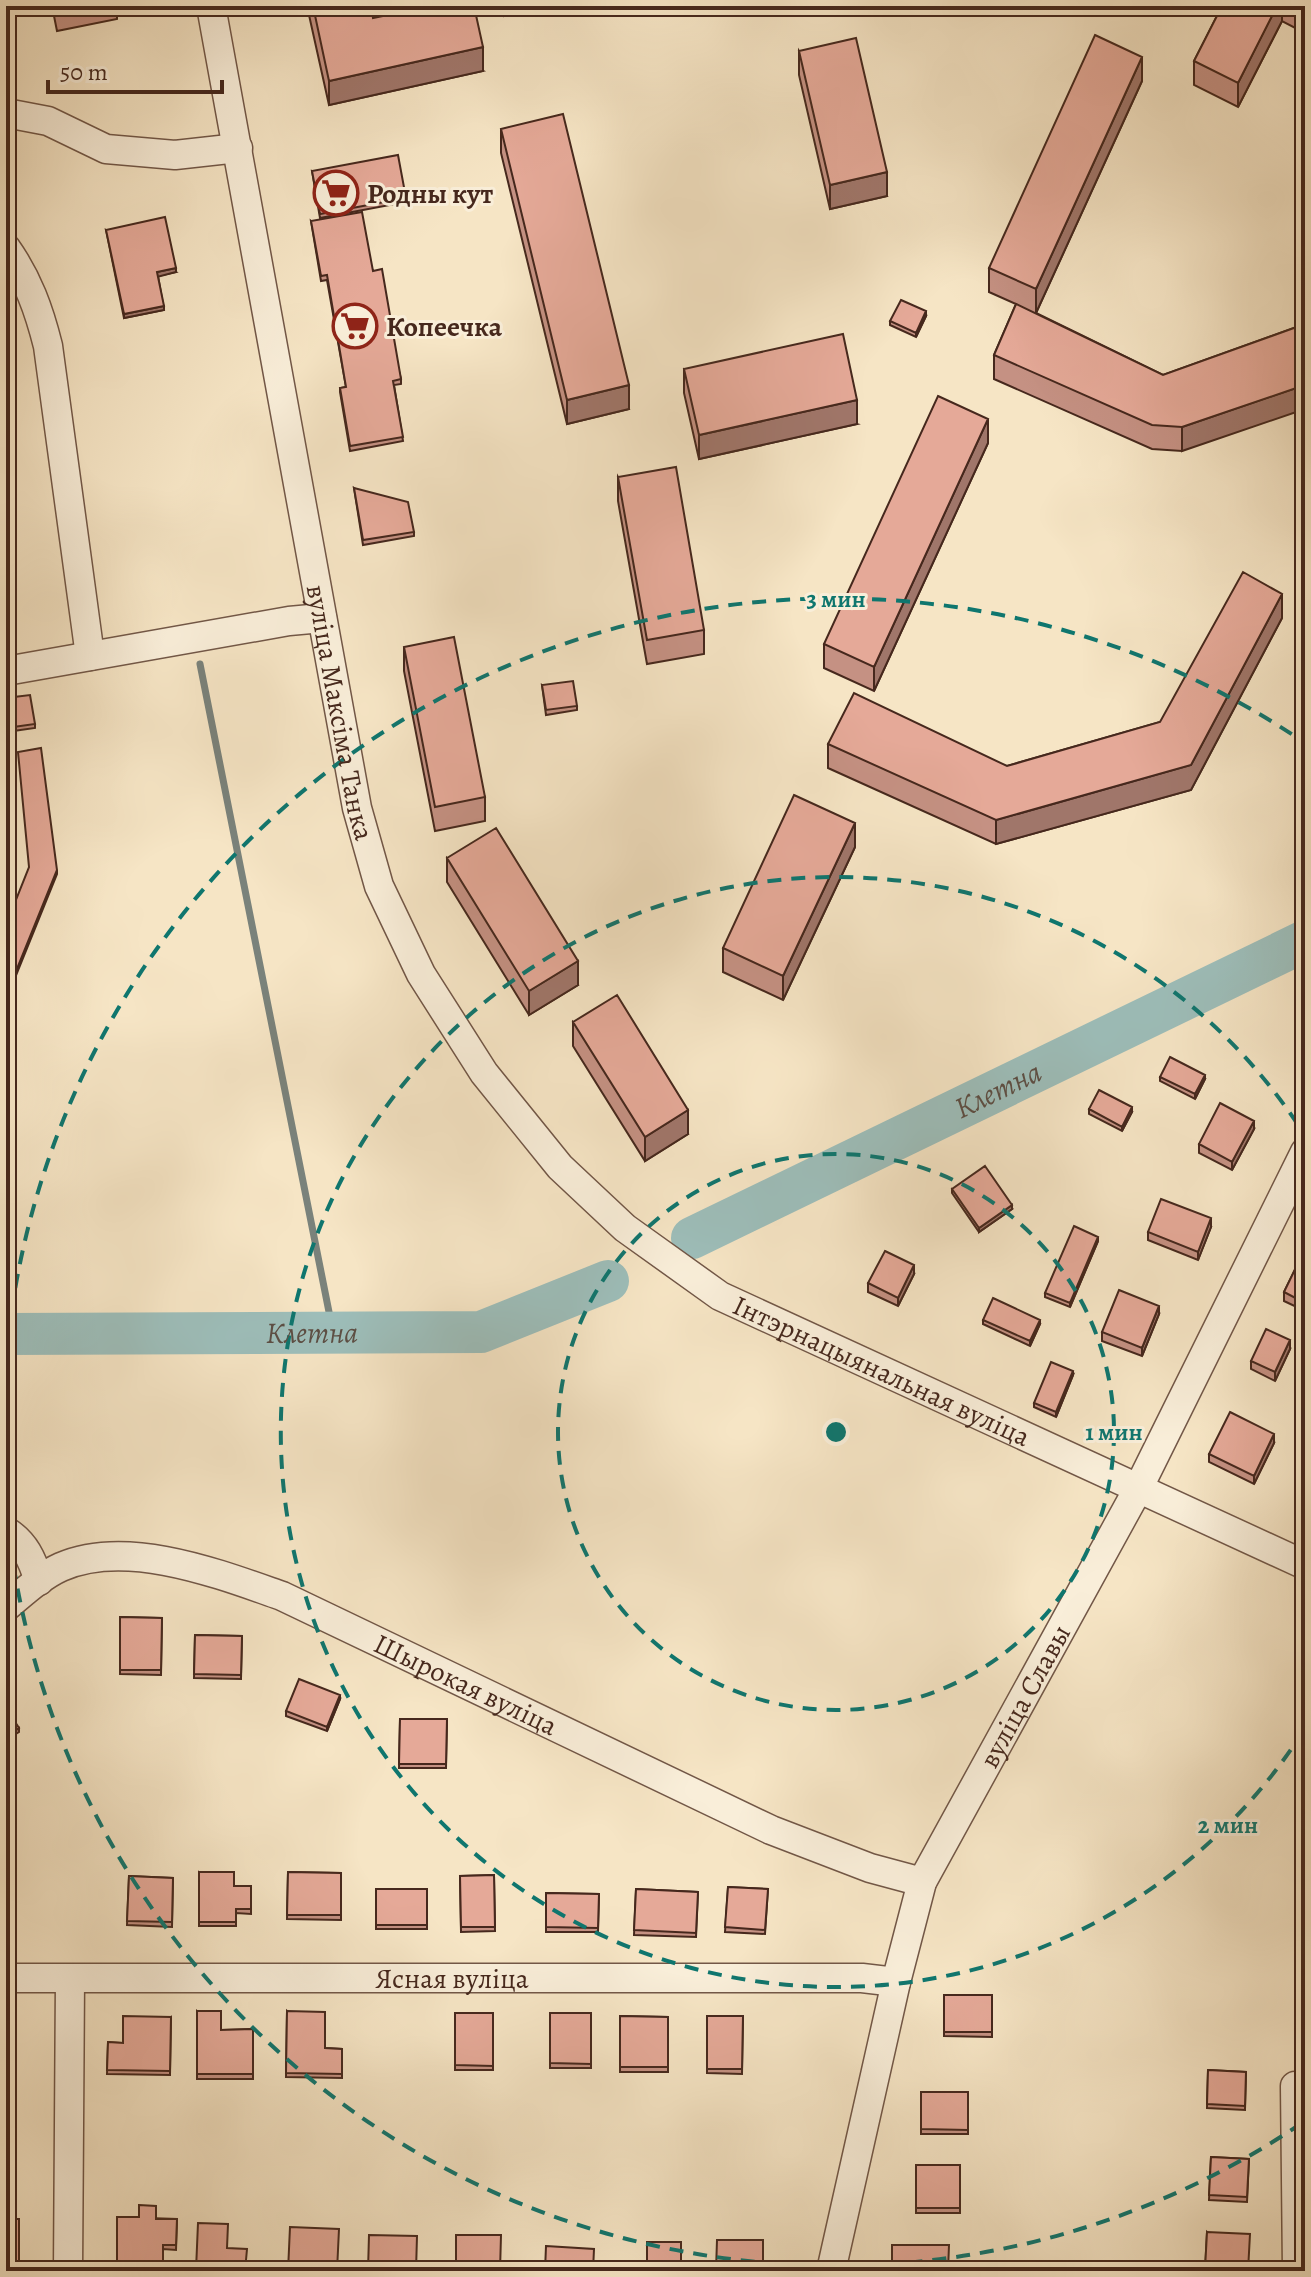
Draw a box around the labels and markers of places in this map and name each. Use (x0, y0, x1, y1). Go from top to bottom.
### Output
supermarket icon: Родны кут (312, 169, 360, 217)
place label: Родны кут (367, 175, 494, 213)
supermarket icon: Копеечка (331, 302, 379, 350)
place label: Копеечка (386, 308, 503, 346)
centre of rings (822, 1418, 850, 1446)

